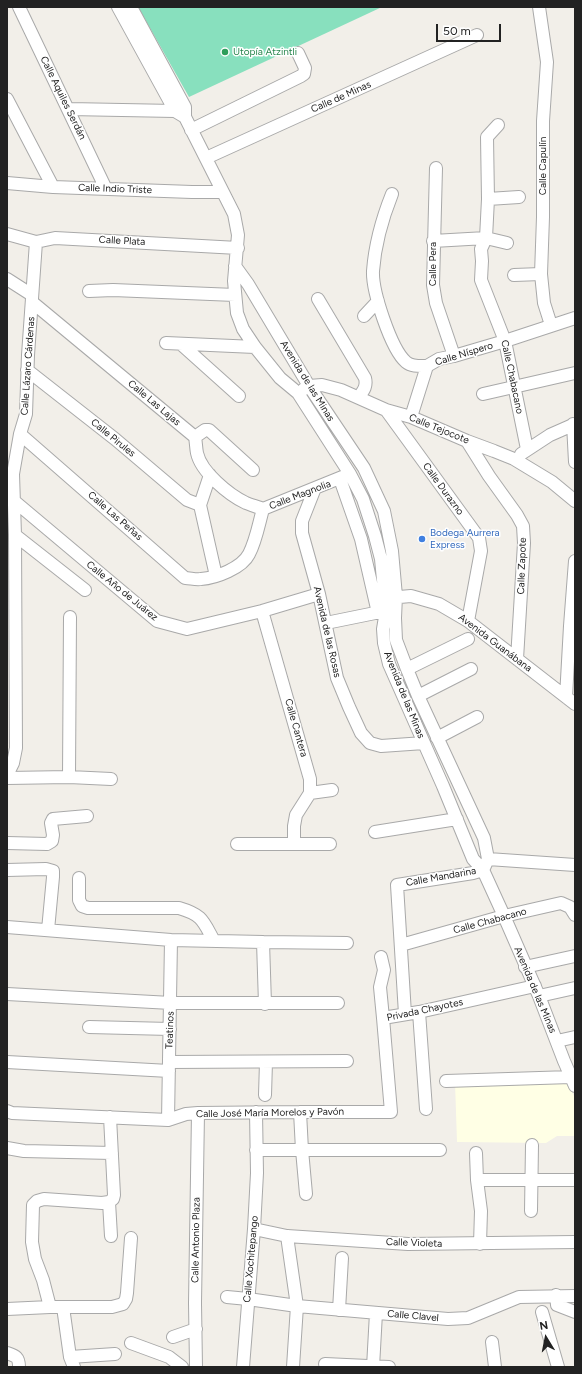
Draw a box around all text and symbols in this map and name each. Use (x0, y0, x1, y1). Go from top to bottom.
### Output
scale bar (438, 16, 503, 42)
text: 50 m (443, 24, 471, 38)
place label: Utopía Atzintli (233, 46, 297, 58)
marker: Utopía Atzintli (220, 47, 230, 57)
street label: Calle Aquiles Serdán (38, 54, 88, 142)
street label: Calle de Minas (309, 78, 373, 116)
street label: Calle Capulín (537, 137, 549, 195)
street label: Calle Indio Triste (78, 182, 152, 196)
street label: Calle Plata (98, 234, 146, 248)
street label: Calle Pera (427, 242, 439, 286)
street label: Calle Lázaro Cárdenas (19, 316, 37, 416)
street label: Avenida de las Minas (277, 338, 337, 424)
street label: Calle Chabacano (498, 339, 526, 415)
street label: Calle Níspero (434, 340, 494, 368)
street label: Calle Las Lajas (125, 378, 183, 428)
street label: Calle Tejocote (407, 411, 471, 447)
street label: Calle Pirules (88, 416, 138, 460)
street label: Calle Durazno (420, 460, 466, 518)
street label: Calle Magnolia (267, 478, 333, 512)
street label: Calle Las Peñas (85, 489, 145, 543)
place label: Bodega Aurrera Express (430, 527, 500, 550)
marker: Bodega Aurrera Express (417, 534, 427, 544)
street label: Calle Zapote (515, 537, 529, 595)
street label: Calle Año de Juárez (84, 558, 160, 624)
street label: Avenida de las Rosas (311, 585, 343, 679)
street label: Avenida Guanábana (456, 611, 534, 675)
street label: Avenida de las Minas (381, 650, 427, 740)
street label: Calle Cantera (282, 697, 310, 759)
street label: Calle Mandarina (405, 865, 477, 889)
street label: Calle Chabacano (452, 905, 528, 937)
street label: Avenida de las Minas (511, 945, 559, 1035)
street label: Privada Chayotes (386, 996, 464, 1024)
street label: Teatinos (163, 1011, 177, 1049)
street label: Calle José María Morelos y Pavón (196, 1106, 344, 1120)
street label: Calle Antonio Plaza (189, 1197, 203, 1283)
street label: Calle Xochitepango (241, 1215, 261, 1303)
street label: Calle Violeta (386, 1236, 442, 1250)
street label: Calle Clavel (387, 1308, 439, 1324)
north arrow (526, 1318, 566, 1358)
text: N (538, 1319, 549, 1333)

